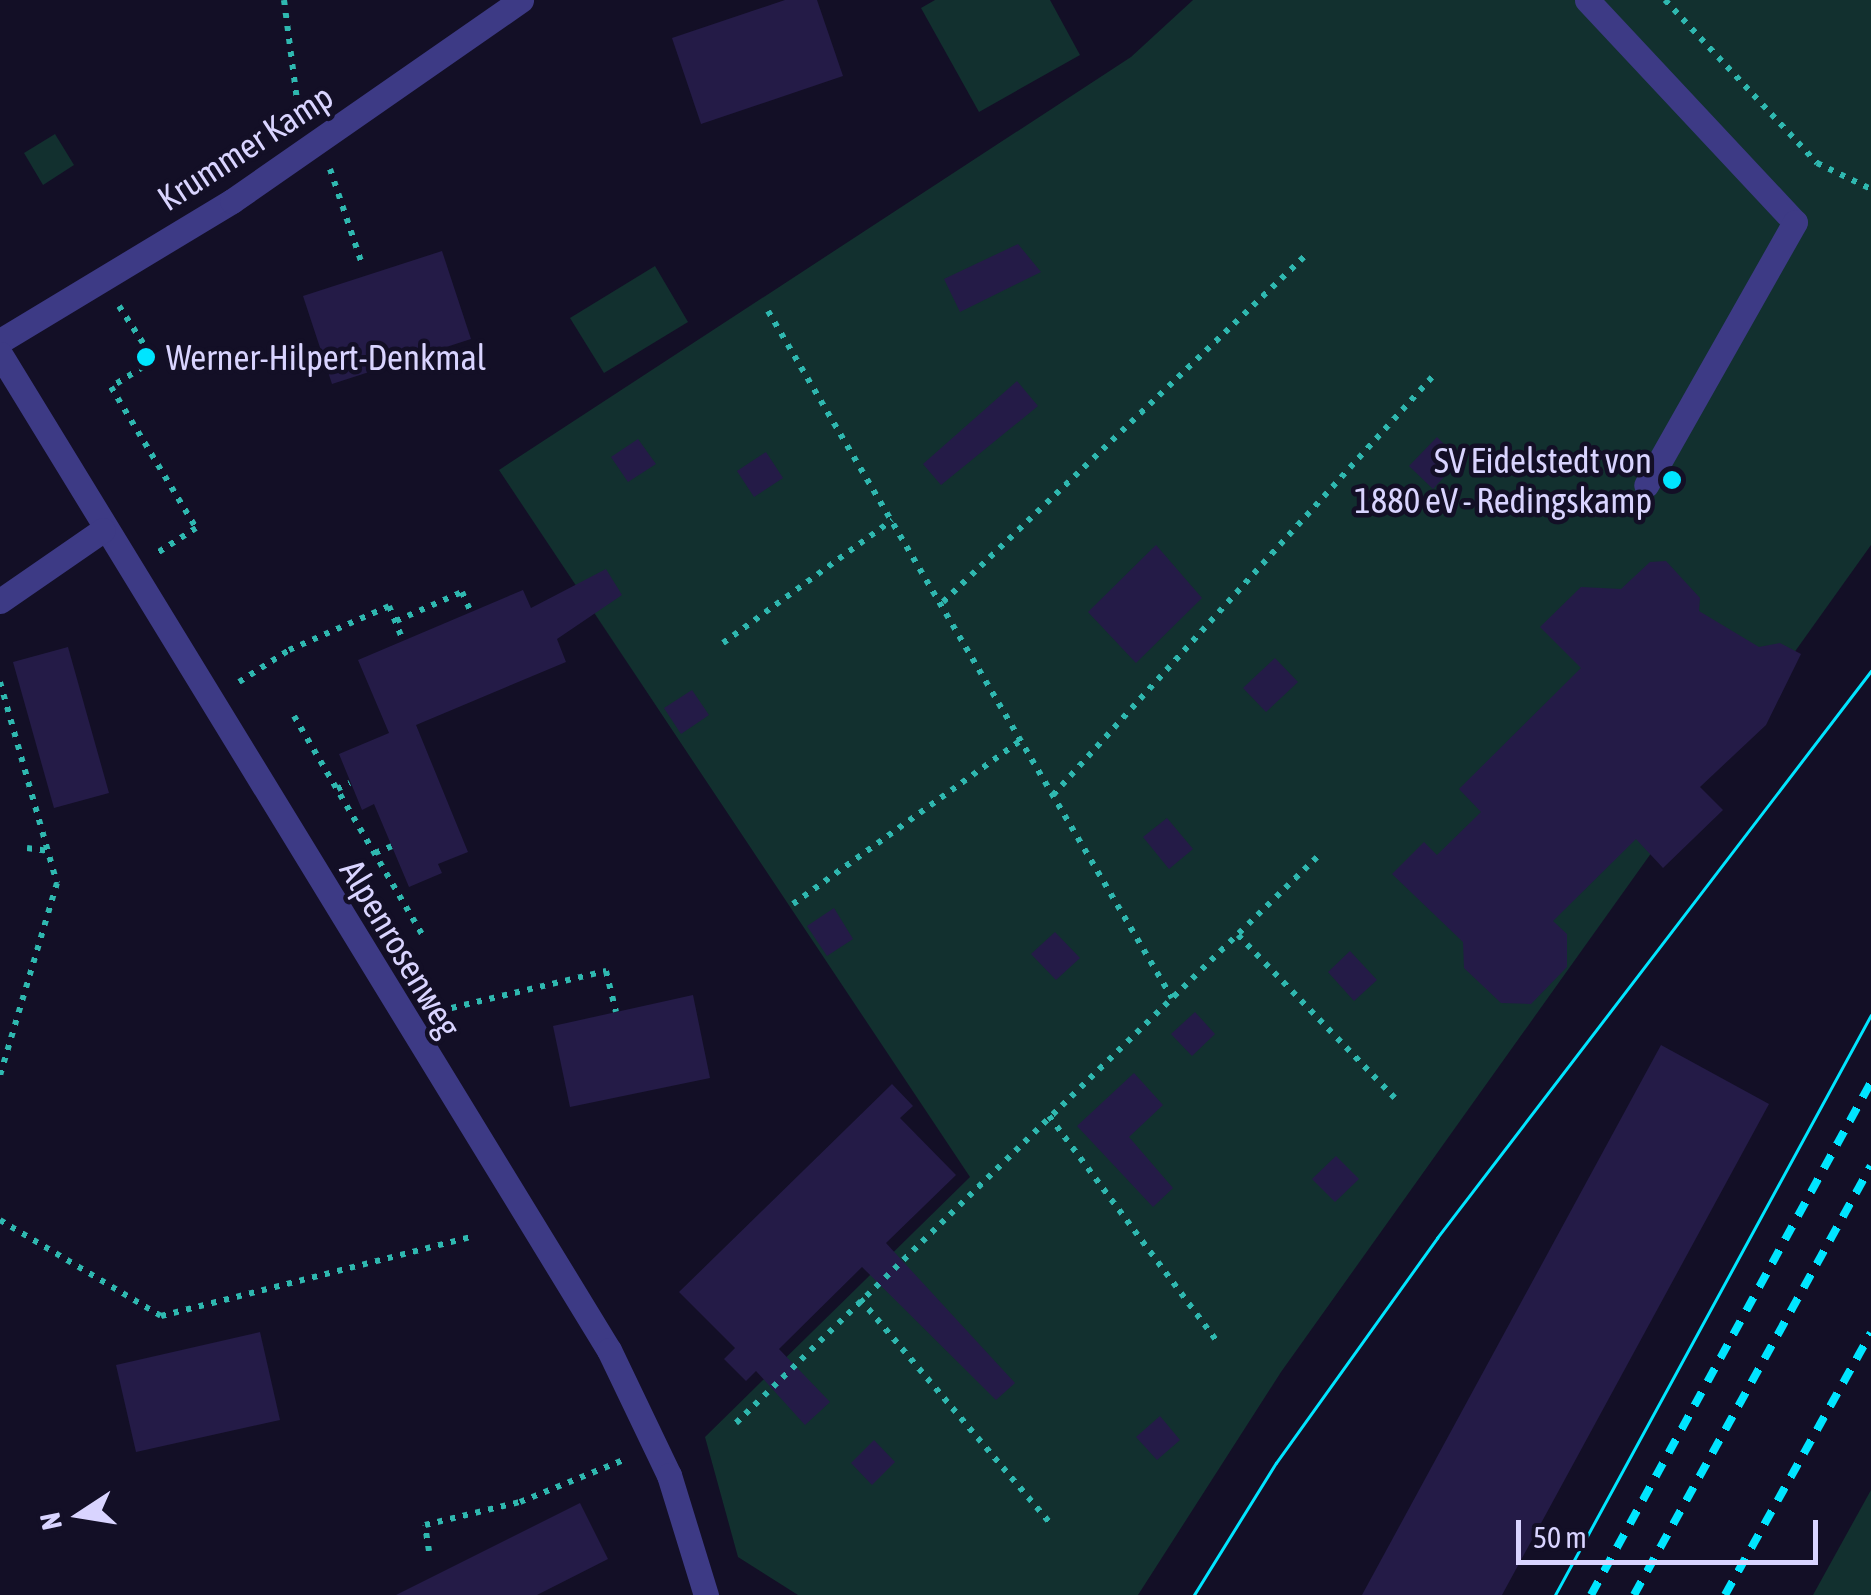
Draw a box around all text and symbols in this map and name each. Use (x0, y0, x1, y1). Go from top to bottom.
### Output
street label: Krummer Kamp (150, 75, 340, 219)
place label: Werner-Hilpert-Denkmal (166, 336, 486, 378)
marker: Werner-Hilpert-Denkmal (135, 346, 157, 368)
place label: SV Eidelstedt von 1880 eV - Redingskamp (1354, 439, 1652, 521)
marker: SV Eidelstedt von 1880 eV - Redingskamp (1661, 469, 1683, 491)
street label: Alpenrosenweg (332, 852, 470, 1044)
north arrow (30, 1465, 130, 1565)
scale bar (1521, 1500, 1824, 1562)
text: N (33, 1510, 68, 1533)
text: 50 m (1533, 1520, 1587, 1554)

